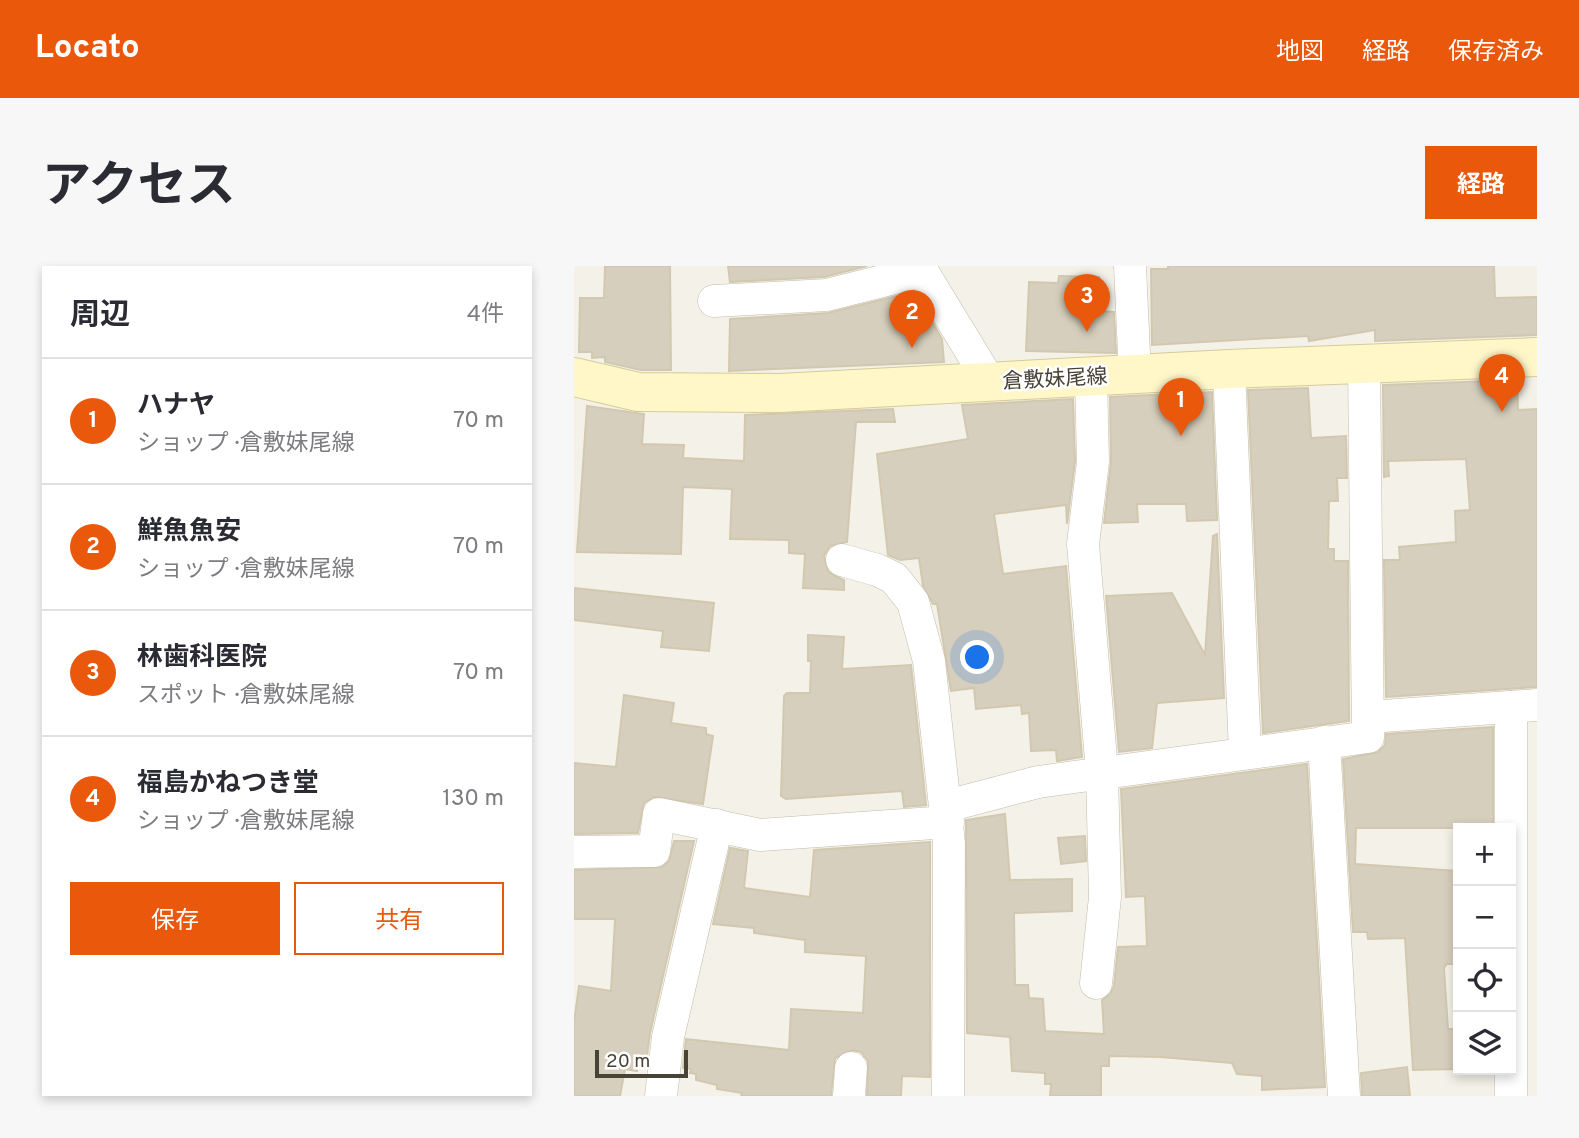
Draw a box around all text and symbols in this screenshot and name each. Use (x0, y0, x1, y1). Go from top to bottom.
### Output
text: Locato (35, 28, 140, 70)
text: 地図 (1276, 38, 1324, 68)
text: 経路 (1362, 38, 1410, 68)
text: 保存済み (1448, 38, 1544, 68)
button: 経路 (1425, 146, 1537, 219)
text: アクセス (42, 158, 236, 220)
pin: 3 (1064, 274, 1110, 332)
pin: 2 (889, 290, 935, 348)
text: 周辺 (70, 298, 130, 335)
text: 4件 (467, 301, 504, 330)
pin: 4 (1479, 354, 1525, 412)
street label: 倉敷妹尾線 (1002, 364, 1108, 396)
pin: 1 (1158, 378, 1204, 436)
text: ハナヤ (137, 390, 215, 423)
text: 1 (88, 407, 98, 436)
text: 70 m (453, 407, 504, 436)
text: ショップ · 倉敷妹尾線 (137, 430, 355, 459)
text: 鮮魚魚安 (137, 516, 241, 549)
text: 2 (86, 533, 100, 562)
text: 70 m (453, 533, 504, 562)
text: ショップ · 倉敷妹尾線 (137, 556, 355, 585)
your location (960, 640, 994, 674)
text: 林歯科医院 (137, 642, 267, 675)
text: 3 (86, 659, 100, 688)
text: 70 m (453, 659, 504, 688)
text: スポット · 倉敷妹尾線 (137, 682, 355, 711)
text: 福島かねつき堂 (137, 768, 319, 801)
text: 4 (86, 785, 100, 814)
text: 130 m (442, 785, 504, 814)
text: ショップ · 倉敷妹尾線 (137, 808, 355, 837)
map controls (1453, 823, 1516, 1075)
button: + (1453, 823, 1516, 886)
button: 保存 (70, 882, 280, 955)
button: 共有 (294, 882, 504, 955)
button: − (1453, 886, 1516, 949)
button: locate (1453, 949, 1516, 1012)
button: layers (1453, 1012, 1516, 1075)
scale bar (595, 1047, 688, 1079)
text: 20 m (606, 1050, 650, 1074)

